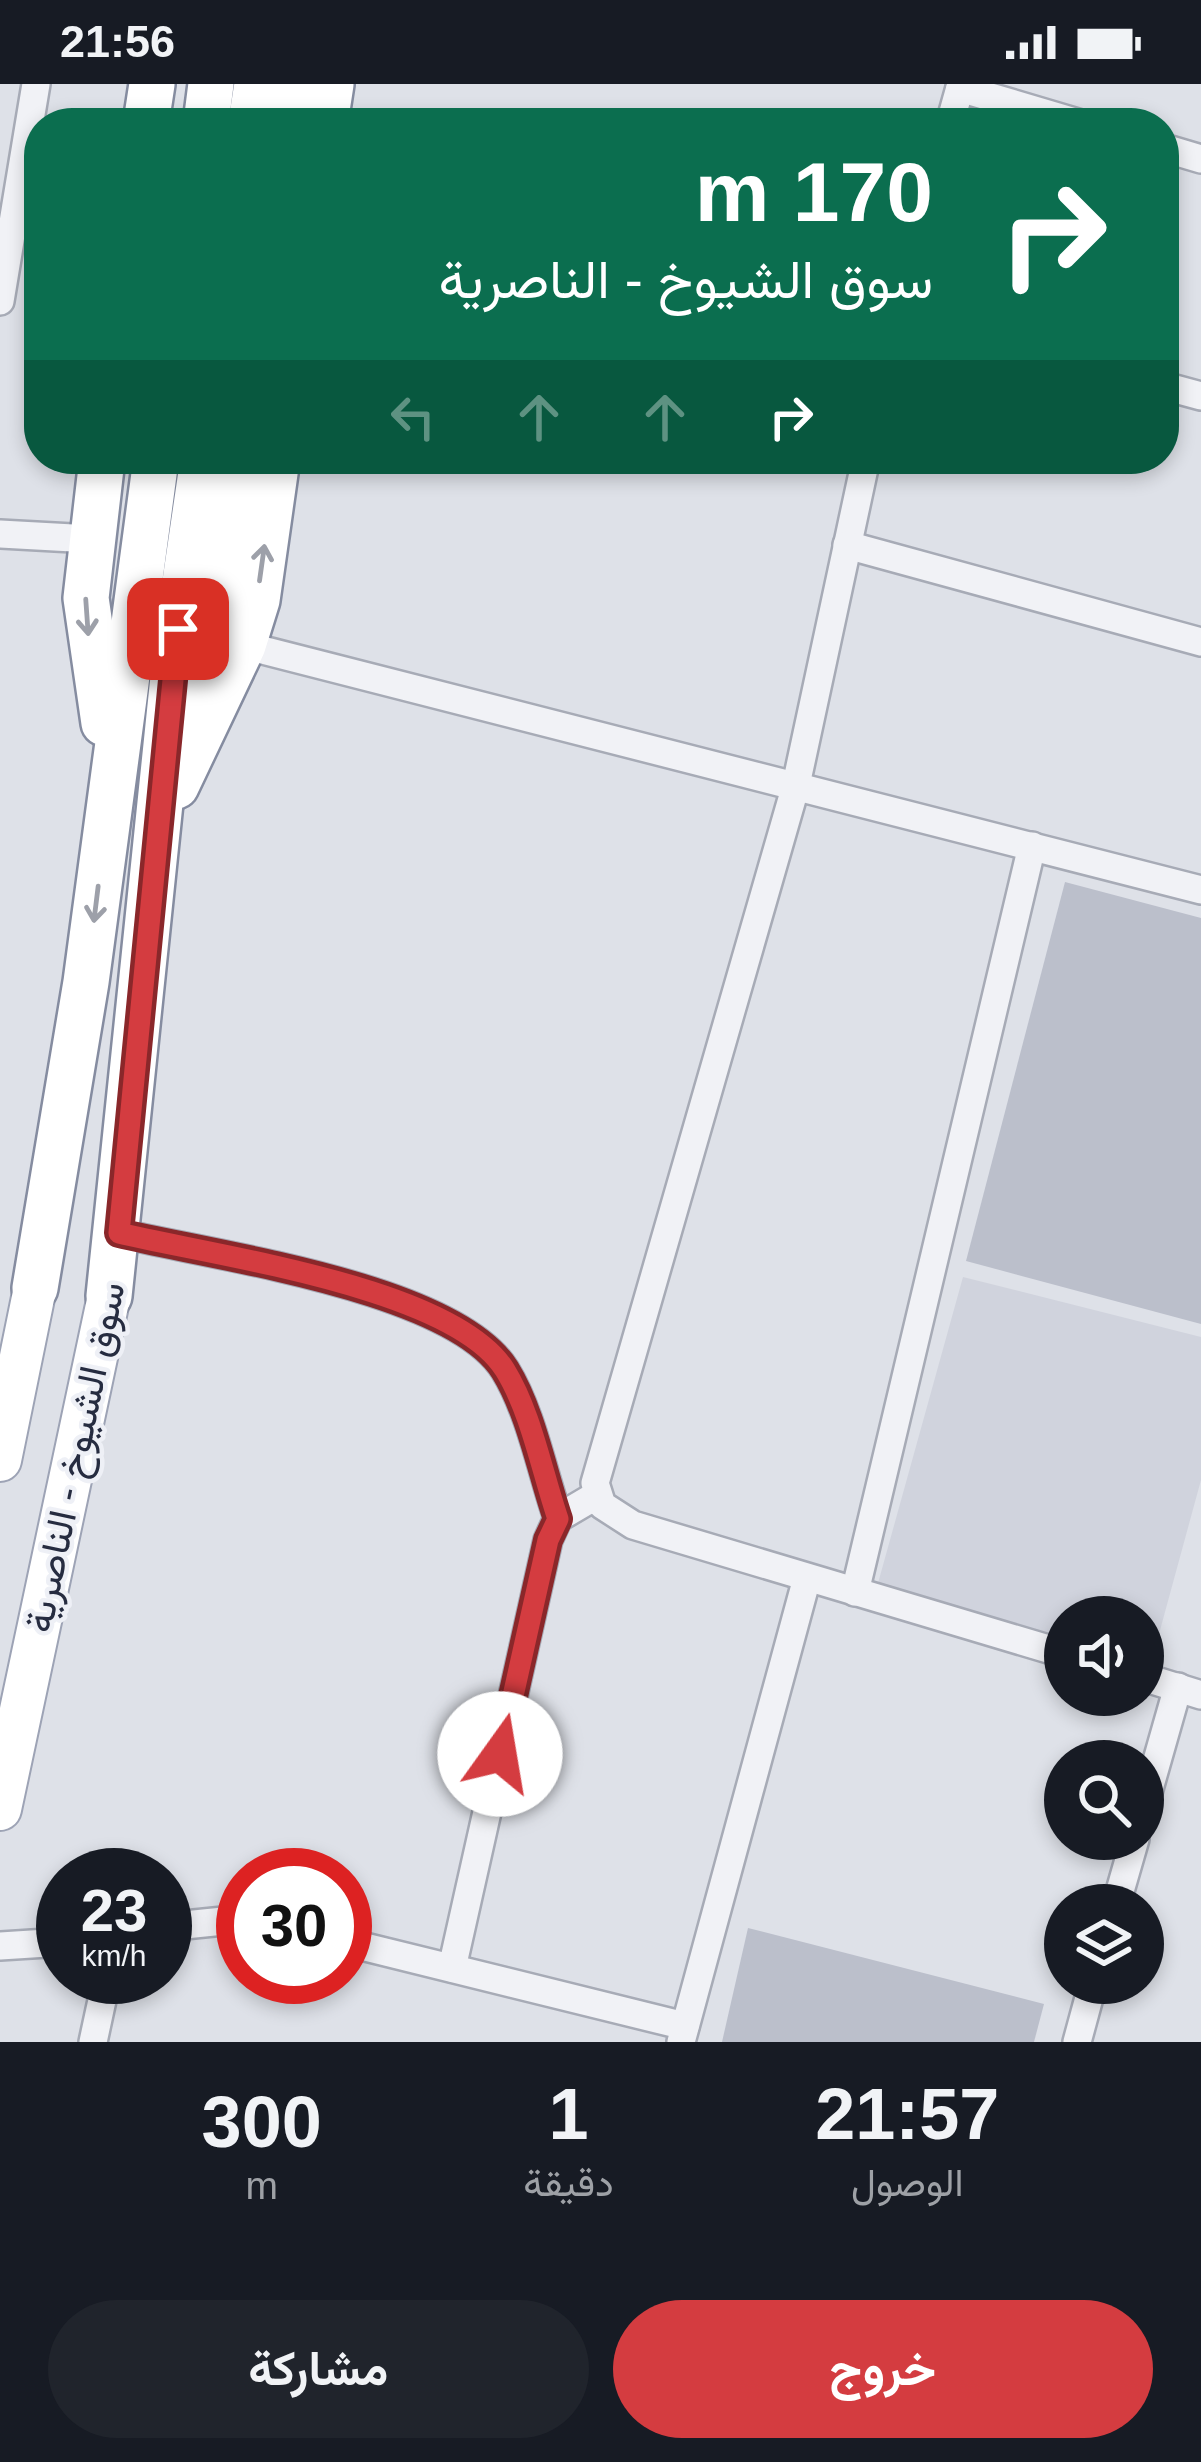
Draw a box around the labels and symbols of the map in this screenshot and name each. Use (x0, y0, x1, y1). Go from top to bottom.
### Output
one-way arrow (251, 545, 274, 584)
pin (127, 578, 229, 680)
one-way arrow (76, 597, 99, 636)
one-way arrow (84, 884, 107, 923)
street label: سوق الشيوخ - الناصرية (16, 1278, 138, 1637)
position arrow (437, 1691, 563, 1817)
speed limit sign: 30 (216, 1848, 372, 2004)

